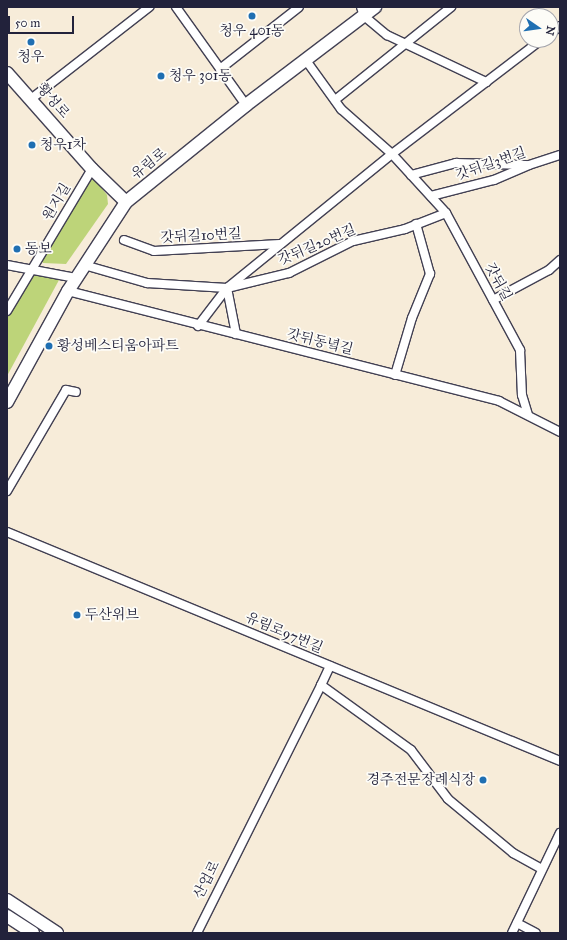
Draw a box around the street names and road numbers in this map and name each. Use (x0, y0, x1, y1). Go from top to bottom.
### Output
street label: 황성로 (33, 80, 73, 122)
street label: 갓뒤길3번길 (454, 144, 528, 184)
street label: 유림로 (128, 145, 170, 183)
street label: 원지길 (39, 180, 75, 224)
street label: 갓뒤길20번길 (276, 221, 358, 269)
street label: 갓뒤길10번길 (160, 225, 242, 247)
street label: 갓뒤길 (481, 260, 515, 304)
street label: 갓뒤동녘길 (285, 326, 355, 358)
street label: 유림로97번길 (243, 609, 325, 657)
street label: 산업로 (190, 858, 224, 902)

